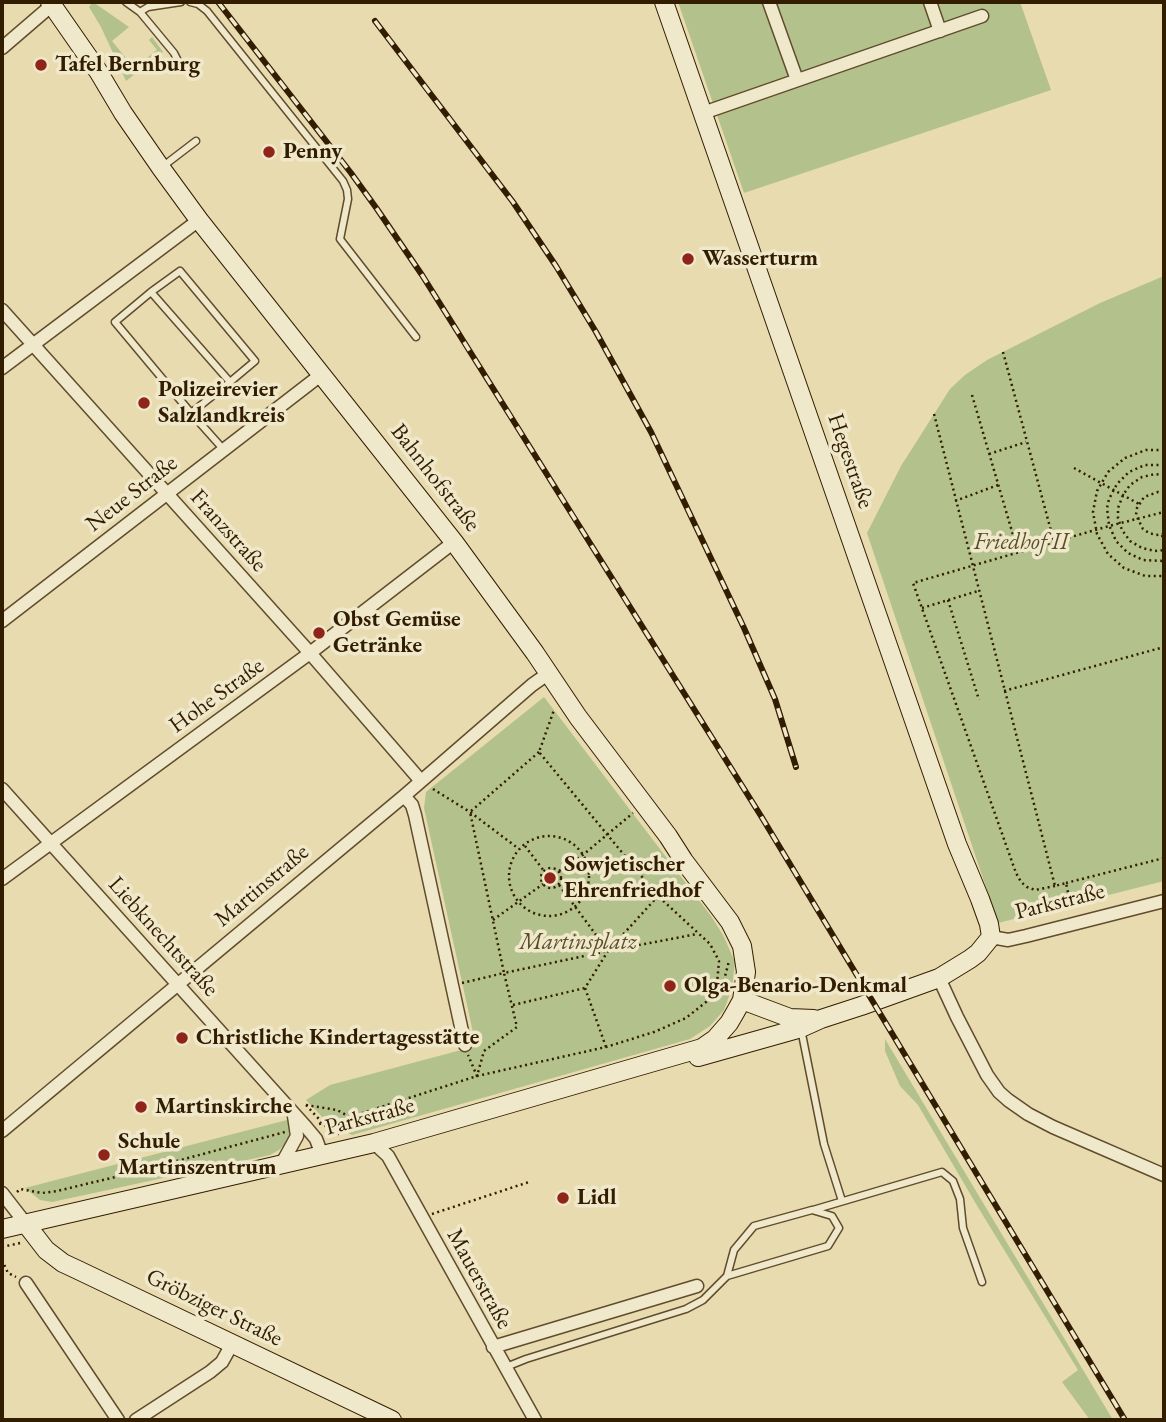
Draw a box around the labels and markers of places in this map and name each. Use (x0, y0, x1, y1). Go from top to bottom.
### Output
place label: Tafel Bernburg (55, 51, 200, 79)
marker: Tafel Bernburg (33, 57, 49, 73)
place label: Penny (283, 138, 342, 166)
marker: Penny (261, 144, 277, 160)
place label: Wasserturm (702, 245, 818, 273)
marker: Wasserturm (680, 251, 696, 267)
place label: Polizeirevier Salzlandkreis (158, 376, 285, 430)
marker: Polizeirevier Salzlandkreis (136, 395, 152, 411)
place label: Obst Gemüse Getränke (333, 606, 461, 660)
marker: Obst Gemüse Getränke (311, 625, 327, 641)
place label: Sowjetischer Ehrenfriedhof (564, 851, 701, 905)
marker: Sowjetischer Ehrenfriedhof (542, 870, 558, 886)
place label: Olga-Benario-Denkmal (684, 972, 907, 1000)
marker: Olga-Benario-Denkmal (662, 978, 678, 994)
place label: Christliche Kindertagesstätte (196, 1024, 479, 1052)
marker: Christliche Kindertagesstätte (174, 1030, 190, 1046)
place label: Martinskirche (155, 1093, 292, 1121)
marker: Martinskirche (133, 1099, 149, 1115)
place label: Schule Martinszentrum (118, 1128, 277, 1182)
marker: Schule Martinszentrum (96, 1147, 112, 1163)
place label: Lidl (577, 1184, 617, 1212)
marker: Lidl (555, 1190, 571, 1206)

